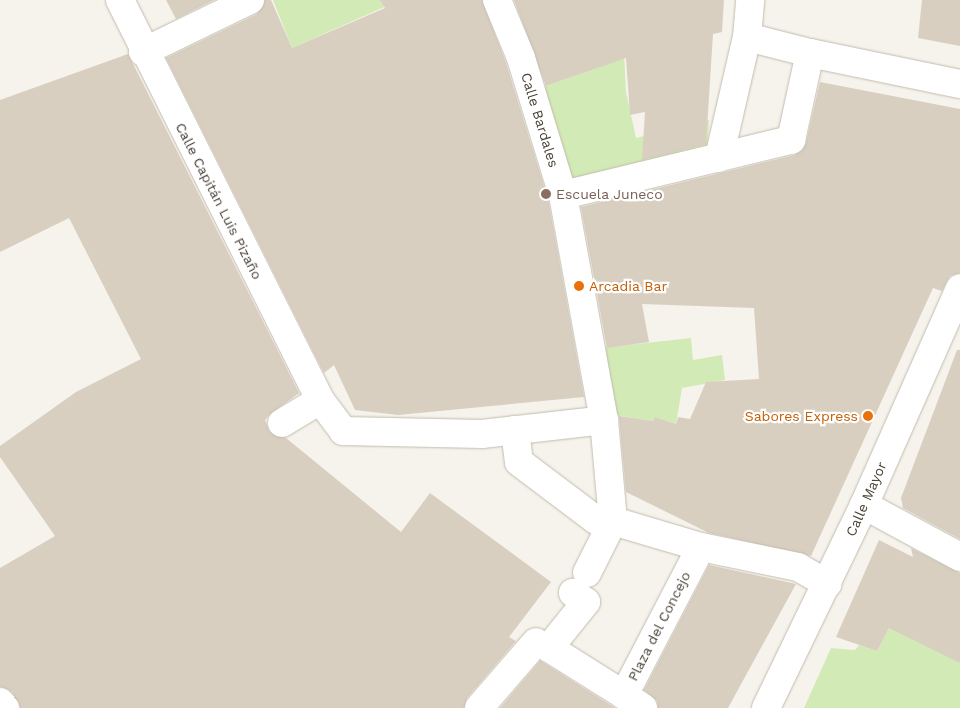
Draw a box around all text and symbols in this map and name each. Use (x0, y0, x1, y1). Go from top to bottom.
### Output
street label: Calle Bardales (518, 71, 562, 169)
street label: Calle Capitán Luis Pizaño (172, 120, 266, 282)
place label: Escuela Juneco (556, 186, 663, 202)
marker: Escuela Juneco (540, 188, 552, 200)
place label: Arcadia Bar (589, 278, 667, 294)
marker: Arcadia Bar (573, 280, 585, 292)
place label: Sabores Express (745, 408, 858, 424)
marker: Sabores Express (862, 410, 874, 422)
street label: Calle Mayor (842, 459, 890, 539)
street label: Plaza del Concejo (624, 568, 694, 684)

